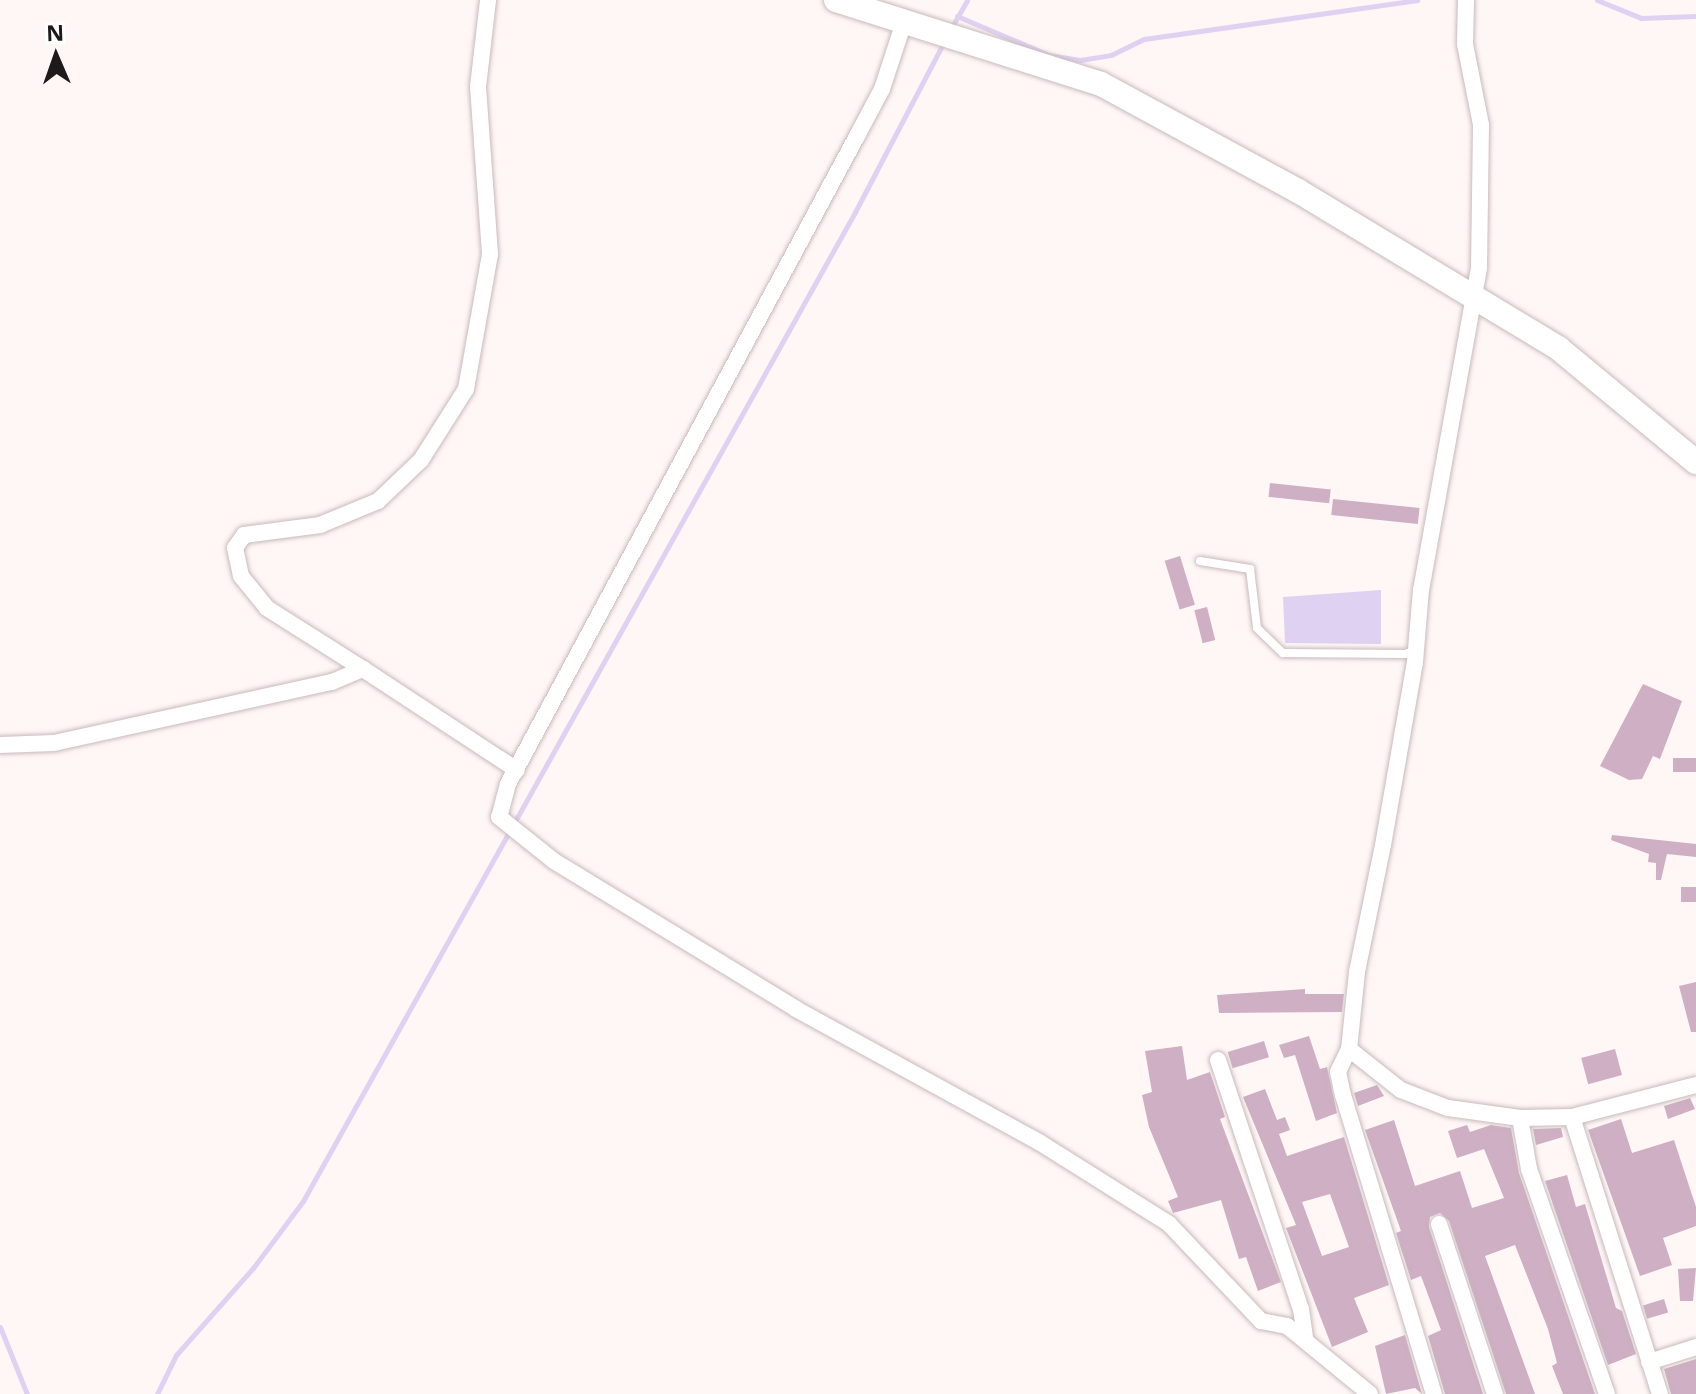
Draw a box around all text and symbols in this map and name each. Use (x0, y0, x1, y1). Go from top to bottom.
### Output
north arrow (16, 16, 96, 96)
text: N (46, 17, 65, 47)

